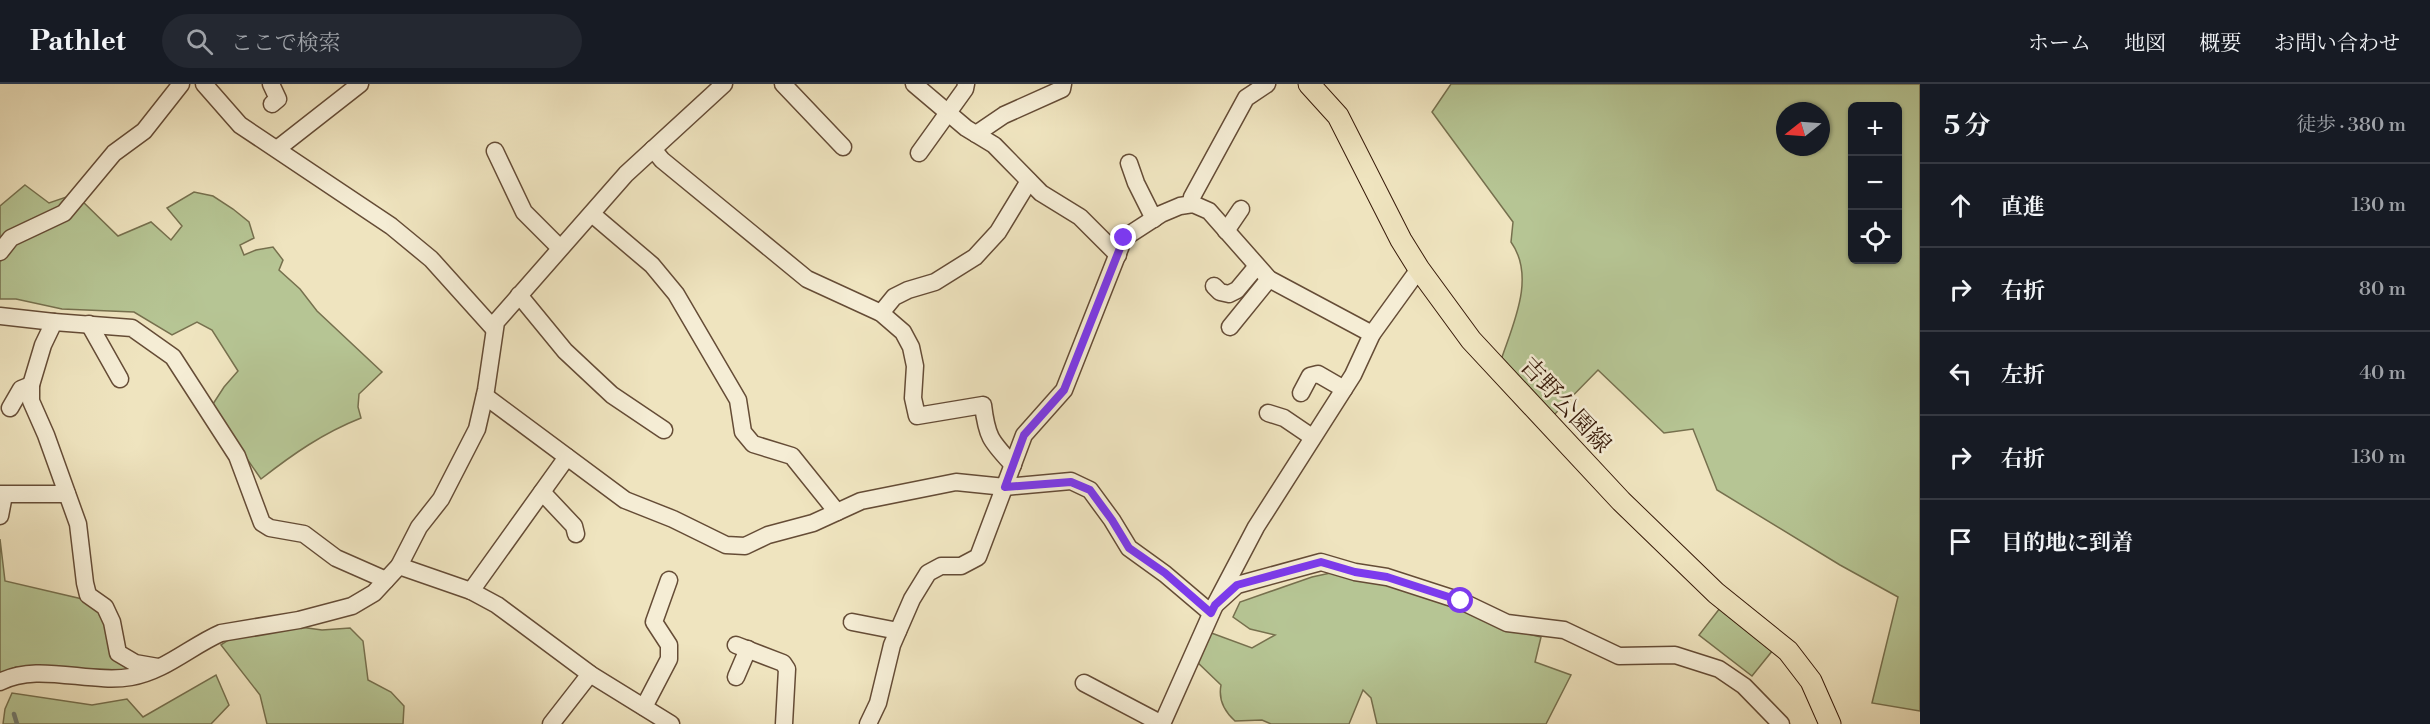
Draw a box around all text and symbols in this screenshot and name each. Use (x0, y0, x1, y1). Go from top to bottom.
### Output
search box (162, 14, 582, 68)
text: Pathlet (30, 24, 126, 59)
icon: search (183, 25, 216, 58)
text: ここで検索 (231, 30, 341, 57)
text: ホーム (2028, 31, 2091, 57)
text: 地図 (2124, 31, 2166, 57)
text: 概要 (2199, 31, 2241, 57)
text: お問い合わせ (2274, 31, 2400, 57)
north arrow (1776, 102, 1830, 156)
map controls (1848, 102, 1902, 264)
button: + (1848, 102, 1902, 156)
text: 5 分 (1944, 110, 1990, 142)
text: 徒歩 · 380 m (2296, 113, 2406, 138)
button: − (1848, 156, 1902, 210)
icon: ahead (1944, 189, 1977, 222)
text: 130 m (2351, 193, 2406, 218)
text: 直進 (2001, 194, 2045, 221)
button: locate (1848, 210, 1902, 264)
route end (1110, 224, 1136, 250)
icon: right (1944, 273, 1977, 306)
text: 80 m (2359, 277, 2406, 302)
text: 右折 (2001, 278, 2045, 305)
street label: 吉野公園線 (1513, 352, 1617, 460)
icon: left (1944, 357, 1977, 390)
text: 40 m (2359, 361, 2406, 386)
text: 左折 (2001, 362, 2045, 389)
icon: right (1944, 441, 1977, 474)
text: 130 m (2351, 445, 2406, 470)
text: 右折 (2001, 446, 2045, 473)
icon: arrive (1944, 525, 1977, 558)
text: 目的地に到着 (2001, 530, 2133, 557)
route start (1447, 587, 1473, 613)

